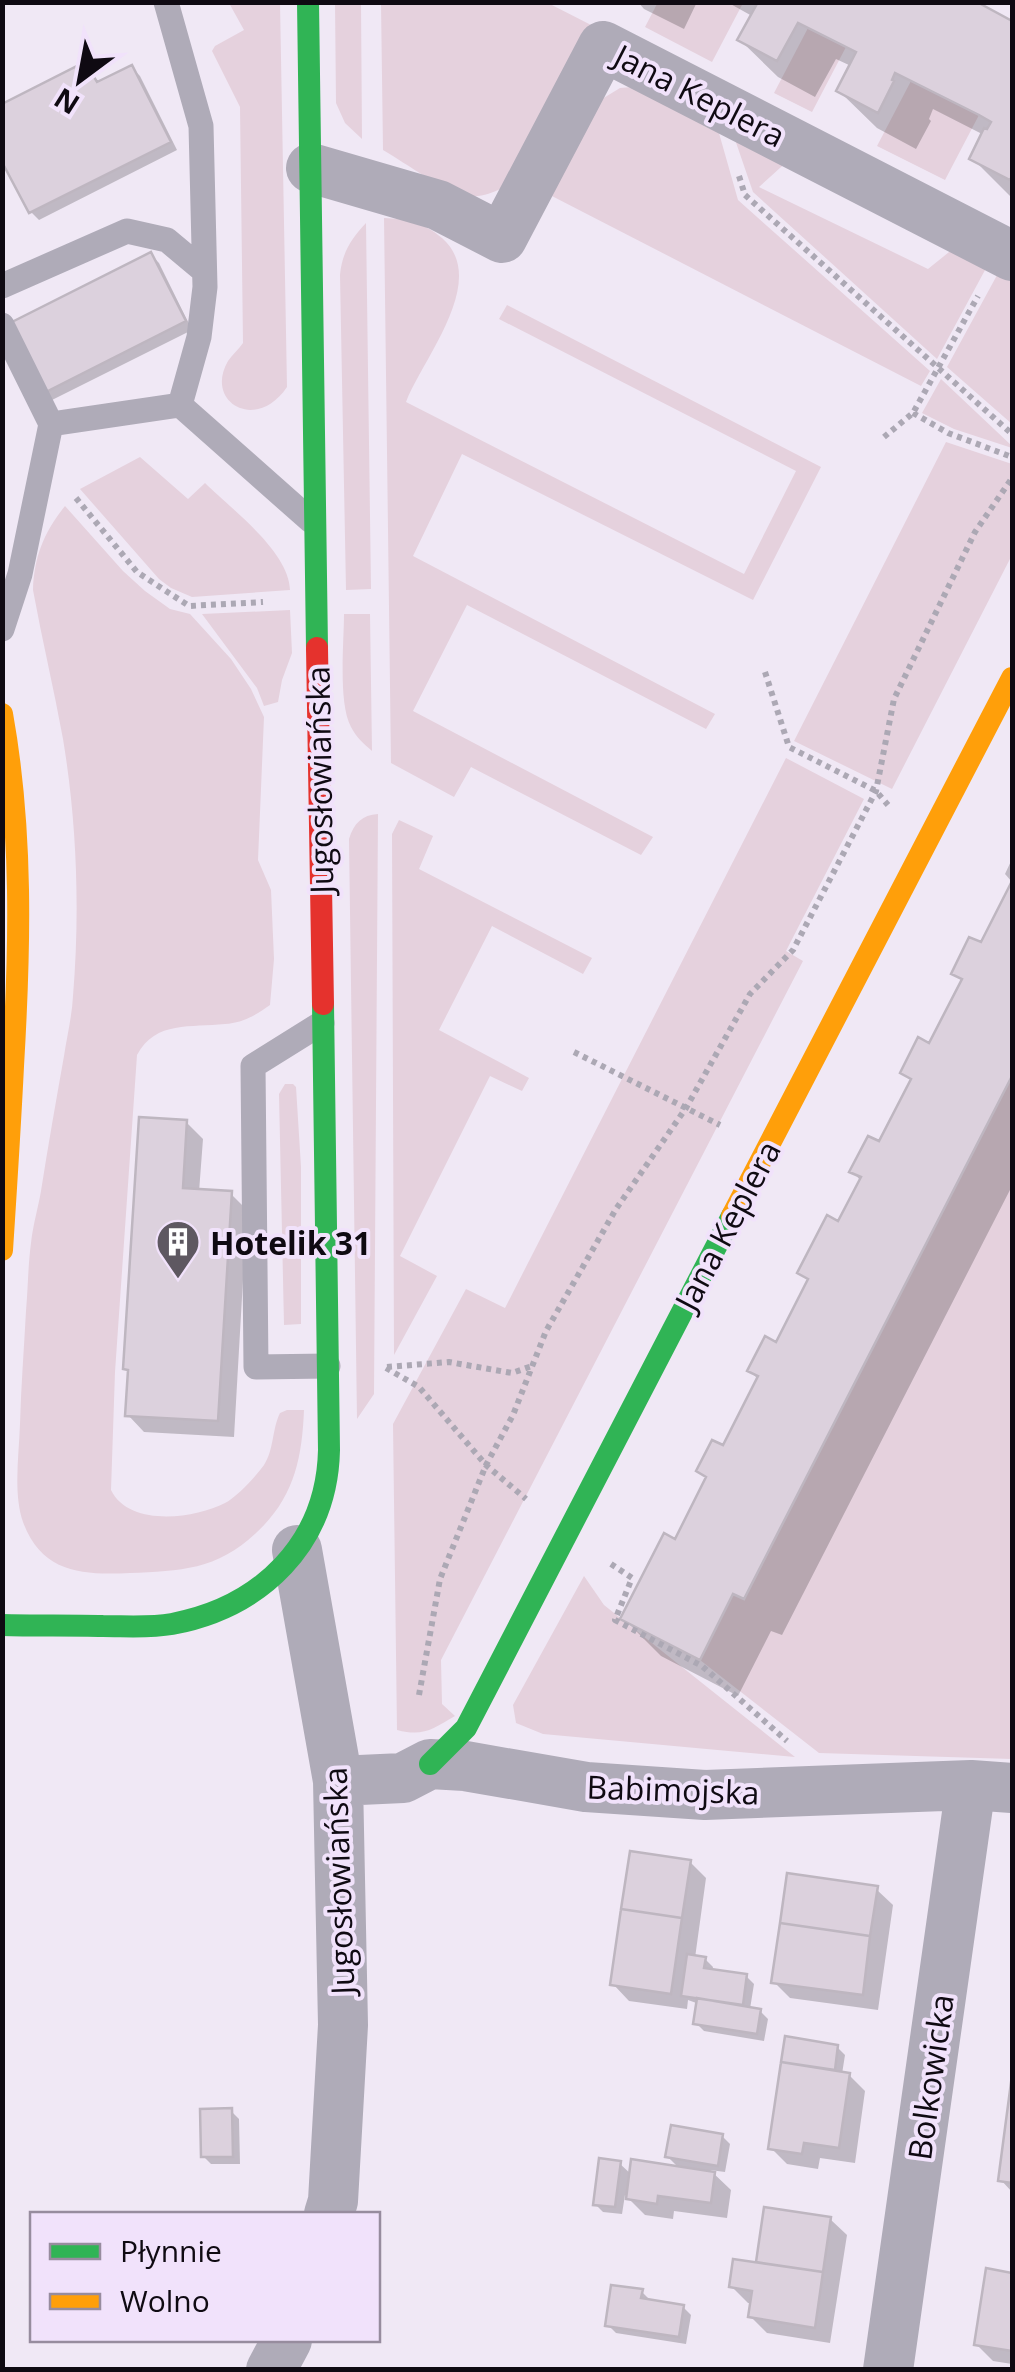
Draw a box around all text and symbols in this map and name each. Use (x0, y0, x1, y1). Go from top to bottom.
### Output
north arrow (30, 30, 130, 130)
street label: Jana Keplera (605, 32, 793, 156)
text: N (47, 80, 86, 124)
street label: Jugosłowiańska (296, 666, 343, 897)
street label: Jana Keplera (663, 1133, 790, 1320)
building icon: Hotelik 31 (155, 1219, 201, 1280)
place label: Hotelik 31 (210, 1221, 371, 1264)
street label: Babimojska (586, 1764, 760, 1814)
street label: Jugosłowiańska (313, 1767, 364, 1998)
street label: Bolkowicka (897, 1991, 963, 2163)
legend (30, 2212, 380, 2342)
text: Płynnie (120, 2230, 222, 2271)
text: Wolno (120, 2280, 210, 2321)

